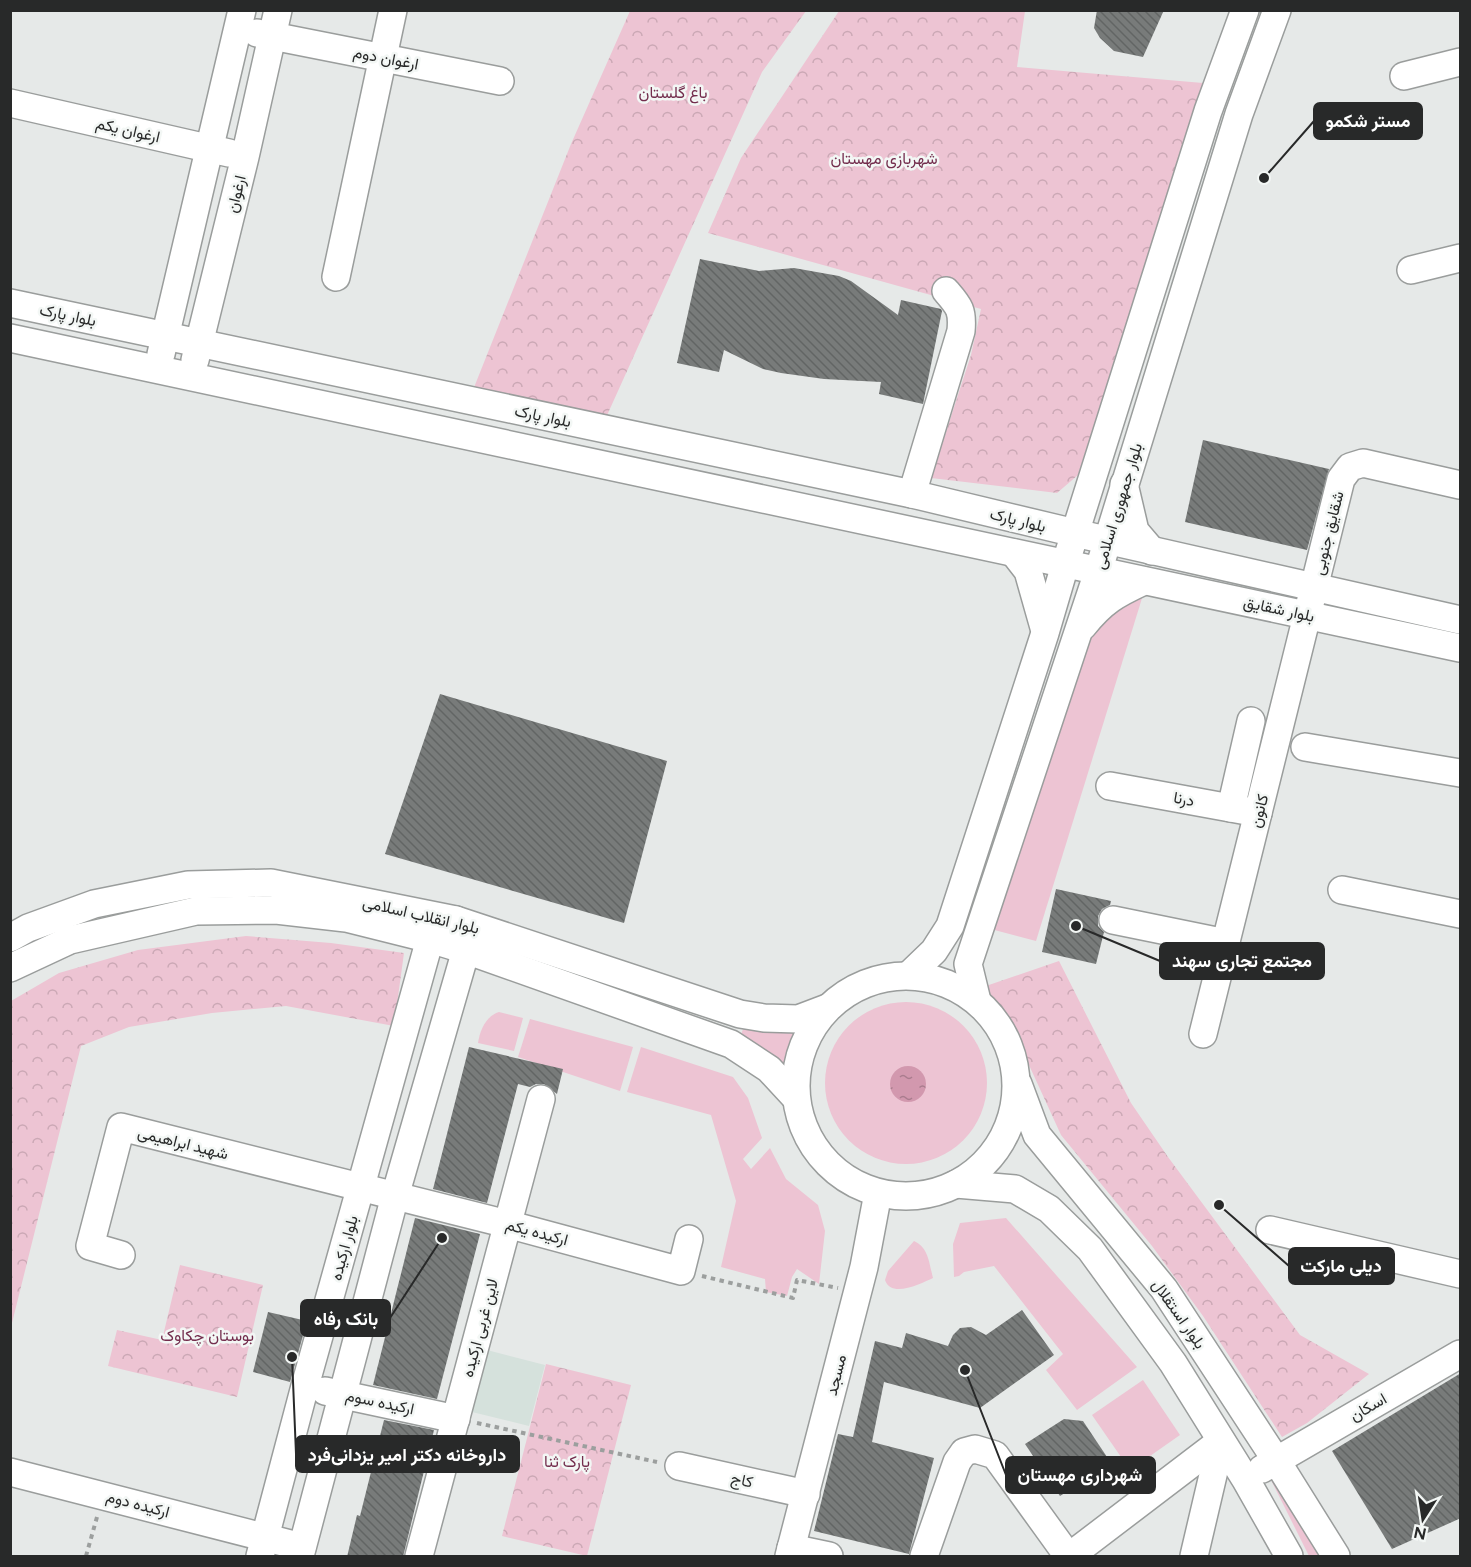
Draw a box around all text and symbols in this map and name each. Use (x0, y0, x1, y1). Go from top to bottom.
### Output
street label: ارغوان دوم (352, 42, 420, 75)
park label: باغ گلستان (639, 83, 707, 104)
callout: مستر شکمو (1314, 103, 1422, 139)
text: مستر شکمو (1326, 110, 1411, 132)
street label: ارغوان یکم (94, 113, 162, 148)
park label: شهربازی مهستان (830, 149, 938, 169)
street label: ارغوان (222, 173, 251, 215)
street label: بلوار پارک (38, 300, 98, 332)
street label: بلوار پارک (513, 401, 573, 433)
street label: بلوار جمهوری اسلامی (1090, 441, 1147, 572)
street label: شقایق جنوبی (1308, 489, 1349, 577)
street label: بلوار پارک (987, 504, 1048, 538)
street label: بلوار شقایق (1242, 592, 1316, 627)
street label: درنا (1172, 788, 1196, 811)
street label: کانون (1246, 792, 1273, 830)
street label: بلوار انقلاب اسلامی (361, 892, 481, 939)
callout: مجتمع تجاری سهند (1160, 943, 1324, 979)
text: مجتمع تجاری سهند (1172, 950, 1312, 973)
street label: شهید ابراهیمی (135, 1123, 230, 1164)
street label: بلوار ارکیده (326, 1213, 363, 1283)
street label: ارکیده یکم (503, 1215, 570, 1250)
callout: دیلی مارکت (1289, 1248, 1394, 1284)
text: دیلی مارکت (1300, 1255, 1382, 1277)
street label: بلوار استقلال (1147, 1276, 1210, 1353)
street label: لاین غربی ارکیده (458, 1277, 503, 1380)
callout: بانک رفاه (301, 1300, 390, 1336)
text: بانک رفاه (314, 1308, 378, 1330)
park label: بوستان چکاوک (160, 1326, 254, 1347)
street label: مسجد (822, 1353, 850, 1397)
street label: ارکیده سوم (344, 1385, 416, 1420)
street label: اسکان (1346, 1389, 1390, 1425)
callout: داروخانه دکتر امیر یزدانی‌فرد (296, 1436, 519, 1472)
text: داروخانه دکتر امیر یزدانی‌فرد (308, 1444, 506, 1466)
park label: پارک ثنا (544, 1452, 590, 1473)
callout: شهرداری مهستان (1006, 1457, 1155, 1493)
text: شهرداری مهستان (1018, 1464, 1142, 1486)
street label: کاج (729, 1468, 755, 1494)
street label: ارکیده دوم (104, 1486, 172, 1523)
north arrow (1393, 1489, 1453, 1549)
text: N (1412, 1523, 1428, 1544)

